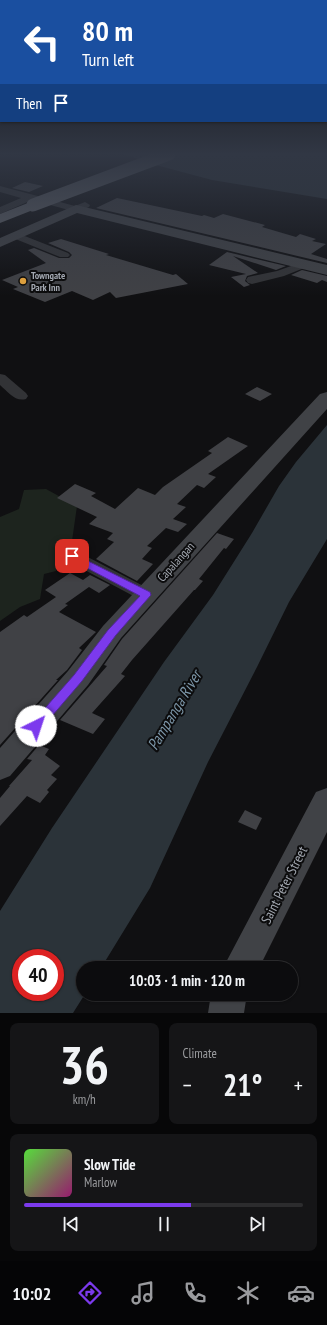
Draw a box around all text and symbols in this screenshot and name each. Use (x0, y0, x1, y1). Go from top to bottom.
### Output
text: 80 m (82, 12, 133, 49)
icon: left (16, 16, 68, 68)
text: Turn left (82, 48, 134, 71)
icon: arrive (50, 92, 72, 114)
text: Then (16, 94, 42, 113)
place label: Towngate Park Inn (31, 269, 65, 294)
marker: Towngate Park Inn (18, 276, 28, 286)
pin (55, 539, 89, 573)
street label: Capalangan (154, 539, 197, 585)
icon: arrive (61, 545, 83, 567)
water label: Pampanga River (142, 664, 207, 753)
position arrow (15, 705, 57, 747)
street label: Saint Peter Street (257, 843, 311, 927)
speed limit sign: 40 (12, 949, 64, 1001)
text: 10:03 · 1 min · 120 m (129, 971, 245, 990)
text: 36 (59, 1031, 109, 1098)
text: Climate (183, 1045, 217, 1062)
text: 21° (223, 1065, 263, 1104)
text: − (183, 1071, 192, 1099)
text: + (294, 1071, 303, 1099)
text: km/h (73, 1091, 96, 1108)
text: Slow Tide (84, 1155, 136, 1174)
text: Marlow (84, 1174, 117, 1191)
icon: previous (60, 1213, 82, 1235)
icon: pause (153, 1213, 175, 1235)
icon: next (246, 1213, 268, 1235)
icon: directions (76, 1279, 104, 1307)
icon: music (129, 1279, 157, 1307)
icon: phone (181, 1279, 209, 1307)
icon: climate (234, 1279, 262, 1307)
icon: car (287, 1279, 315, 1307)
text: 10:02 (12, 1282, 51, 1305)

